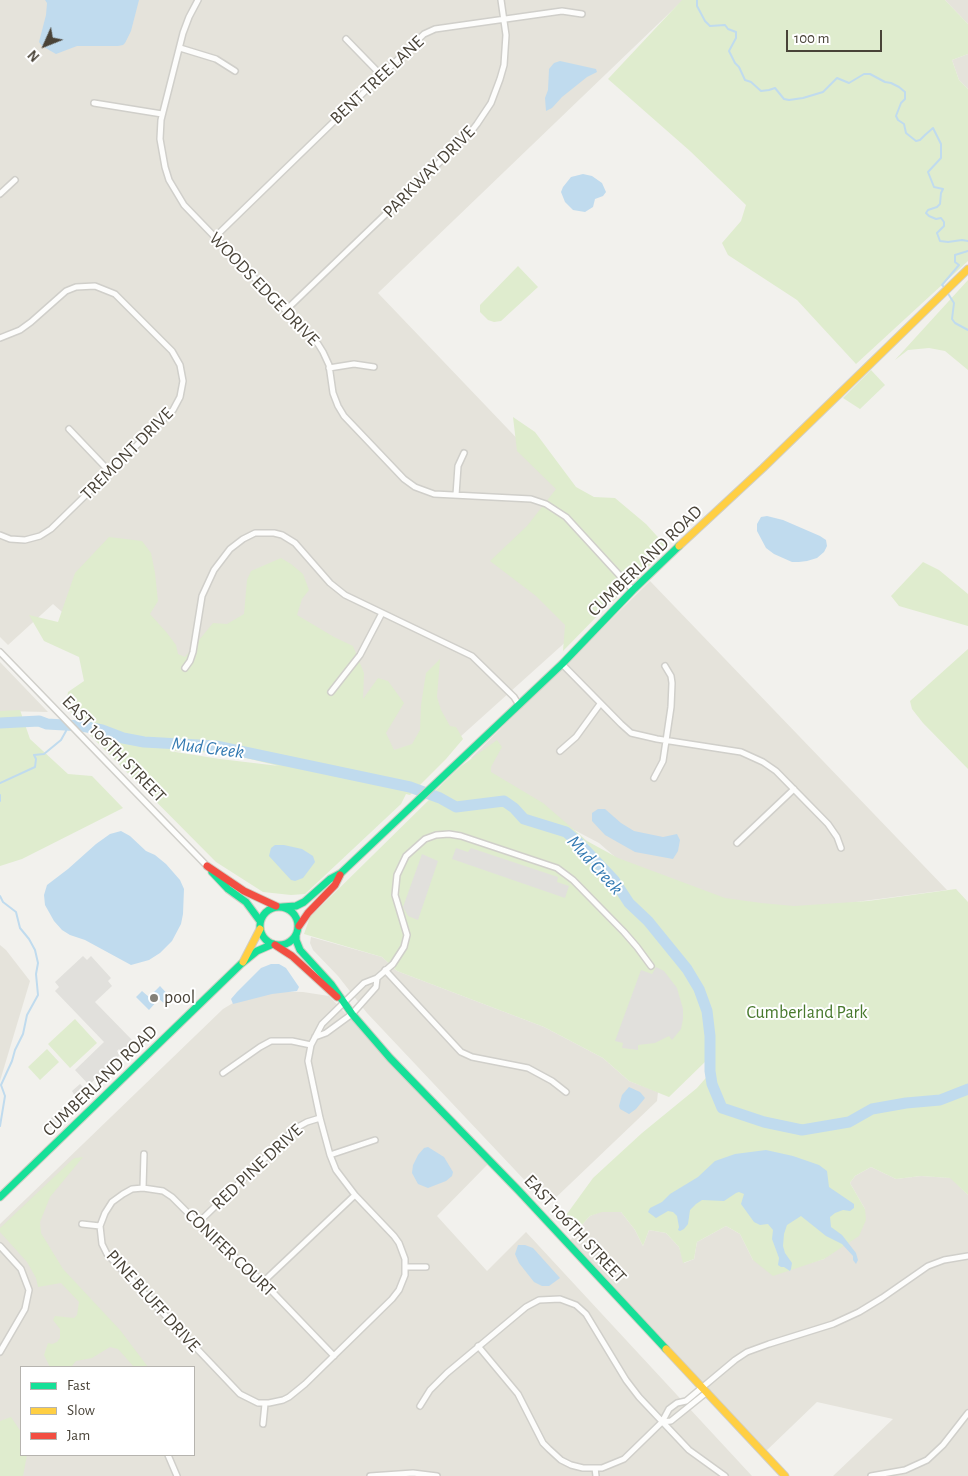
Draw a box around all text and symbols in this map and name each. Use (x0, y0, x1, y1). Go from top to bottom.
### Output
north arrow (20, 20, 70, 70)
scale bar (788, 20, 884, 52)
street label: BENT TREE LANE (326, 31, 428, 129)
text: 100 m (794, 31, 829, 46)
text: N (26, 47, 43, 64)
street label: PARKWAY DRIVE (378, 121, 480, 223)
street label: WOODS EDGE DRIVE (204, 228, 324, 350)
street label: TREMONT DRIVE (76, 403, 178, 505)
street label: CUMBERLAND ROAD (583, 501, 707, 621)
street label: EAST 106TH STREET (57, 691, 171, 807)
water label: Mud Creek (171, 732, 245, 764)
water label: Mud Creek (562, 830, 628, 900)
place label: pool (164, 987, 195, 1009)
marker: pool (148, 992, 160, 1004)
park label: Cumberland Park (746, 1002, 868, 1024)
street label: CUMBERLAND ROAD (38, 1021, 162, 1141)
street label: RED PINE DRIVE (207, 1119, 307, 1215)
street label: EAST 106TH STREET (519, 1170, 631, 1288)
street label: CONIFER COURT (180, 1204, 280, 1302)
street label: PINE BLUFF DRIVE (101, 1245, 205, 1357)
legend (20, 1366, 195, 1456)
text: Fast (67, 1378, 90, 1393)
text: Slow (67, 1403, 95, 1418)
text: Jam (67, 1428, 90, 1443)

